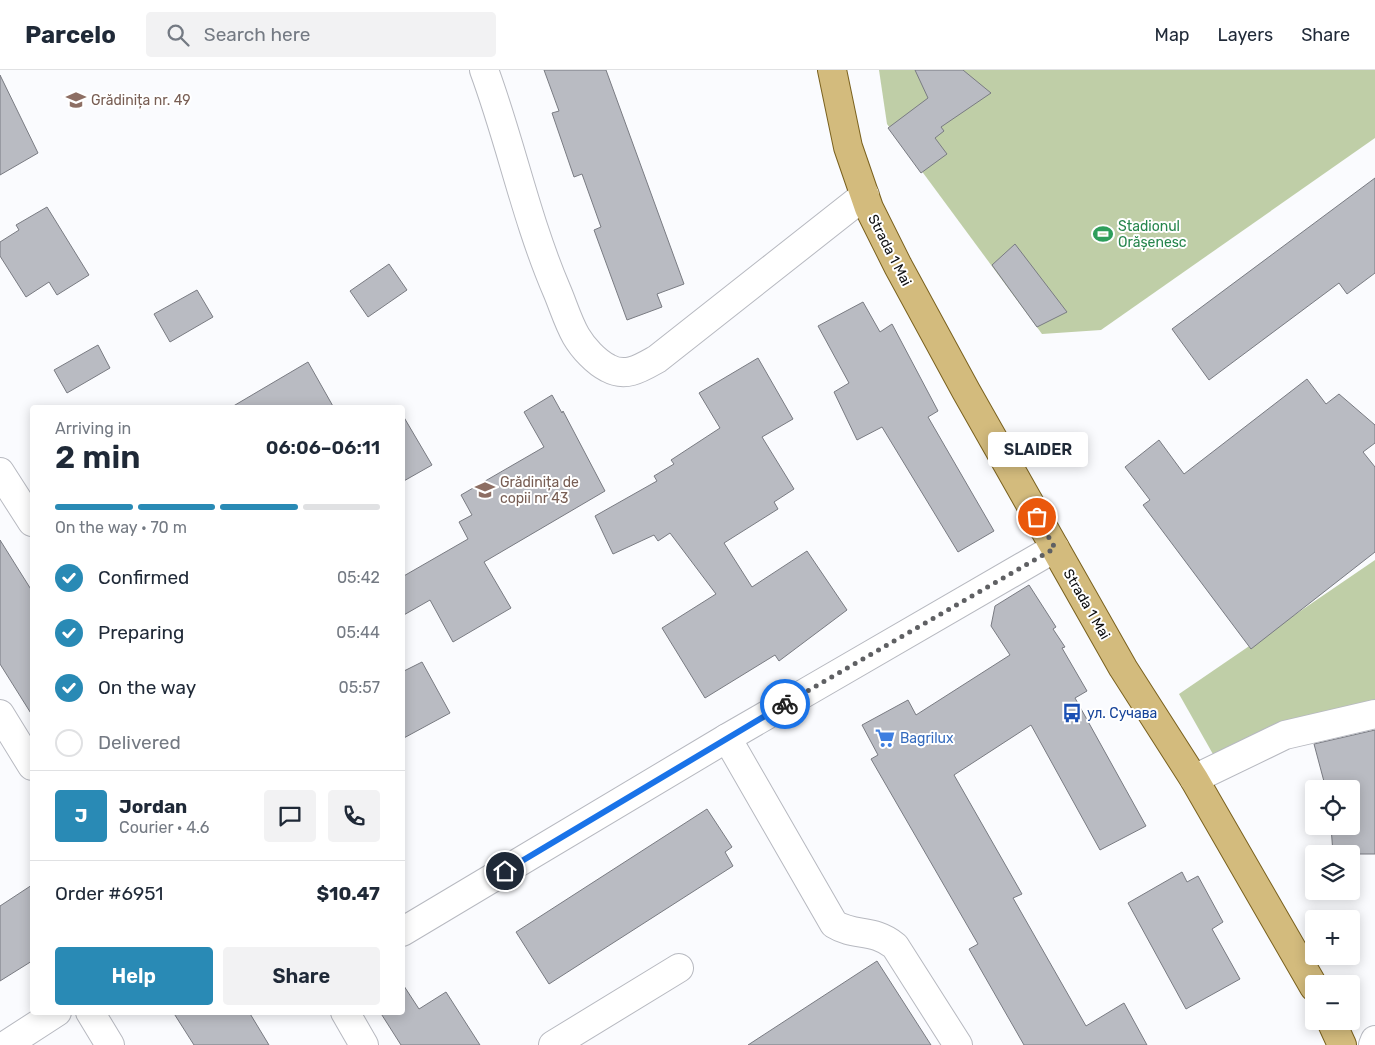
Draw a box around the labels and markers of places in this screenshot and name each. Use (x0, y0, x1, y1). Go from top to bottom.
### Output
school or university icon: Grădinița nr. 49 (65, 89, 87, 111)
place label: Grădinița nr. 49 (91, 92, 191, 109)
place label: Stadionul Orășenesc (1118, 218, 1187, 251)
sports icon: Stadionul Orășenesc (1092, 223, 1114, 245)
callout: SLAIDER (987, 432, 1087, 467)
place label: Grădinița de copii nr 43 (500, 474, 579, 507)
school or university icon: Grădinița de copii nr 43 (474, 479, 496, 501)
pin (1016, 496, 1058, 538)
bus stop icon: ул. Сучава (1061, 702, 1083, 724)
place label: ул. Сучава (1087, 705, 1157, 722)
supermarket icon: Bagrilux (874, 727, 896, 749)
place label: Bagrilux (900, 730, 954, 747)
pin (484, 850, 526, 892)

